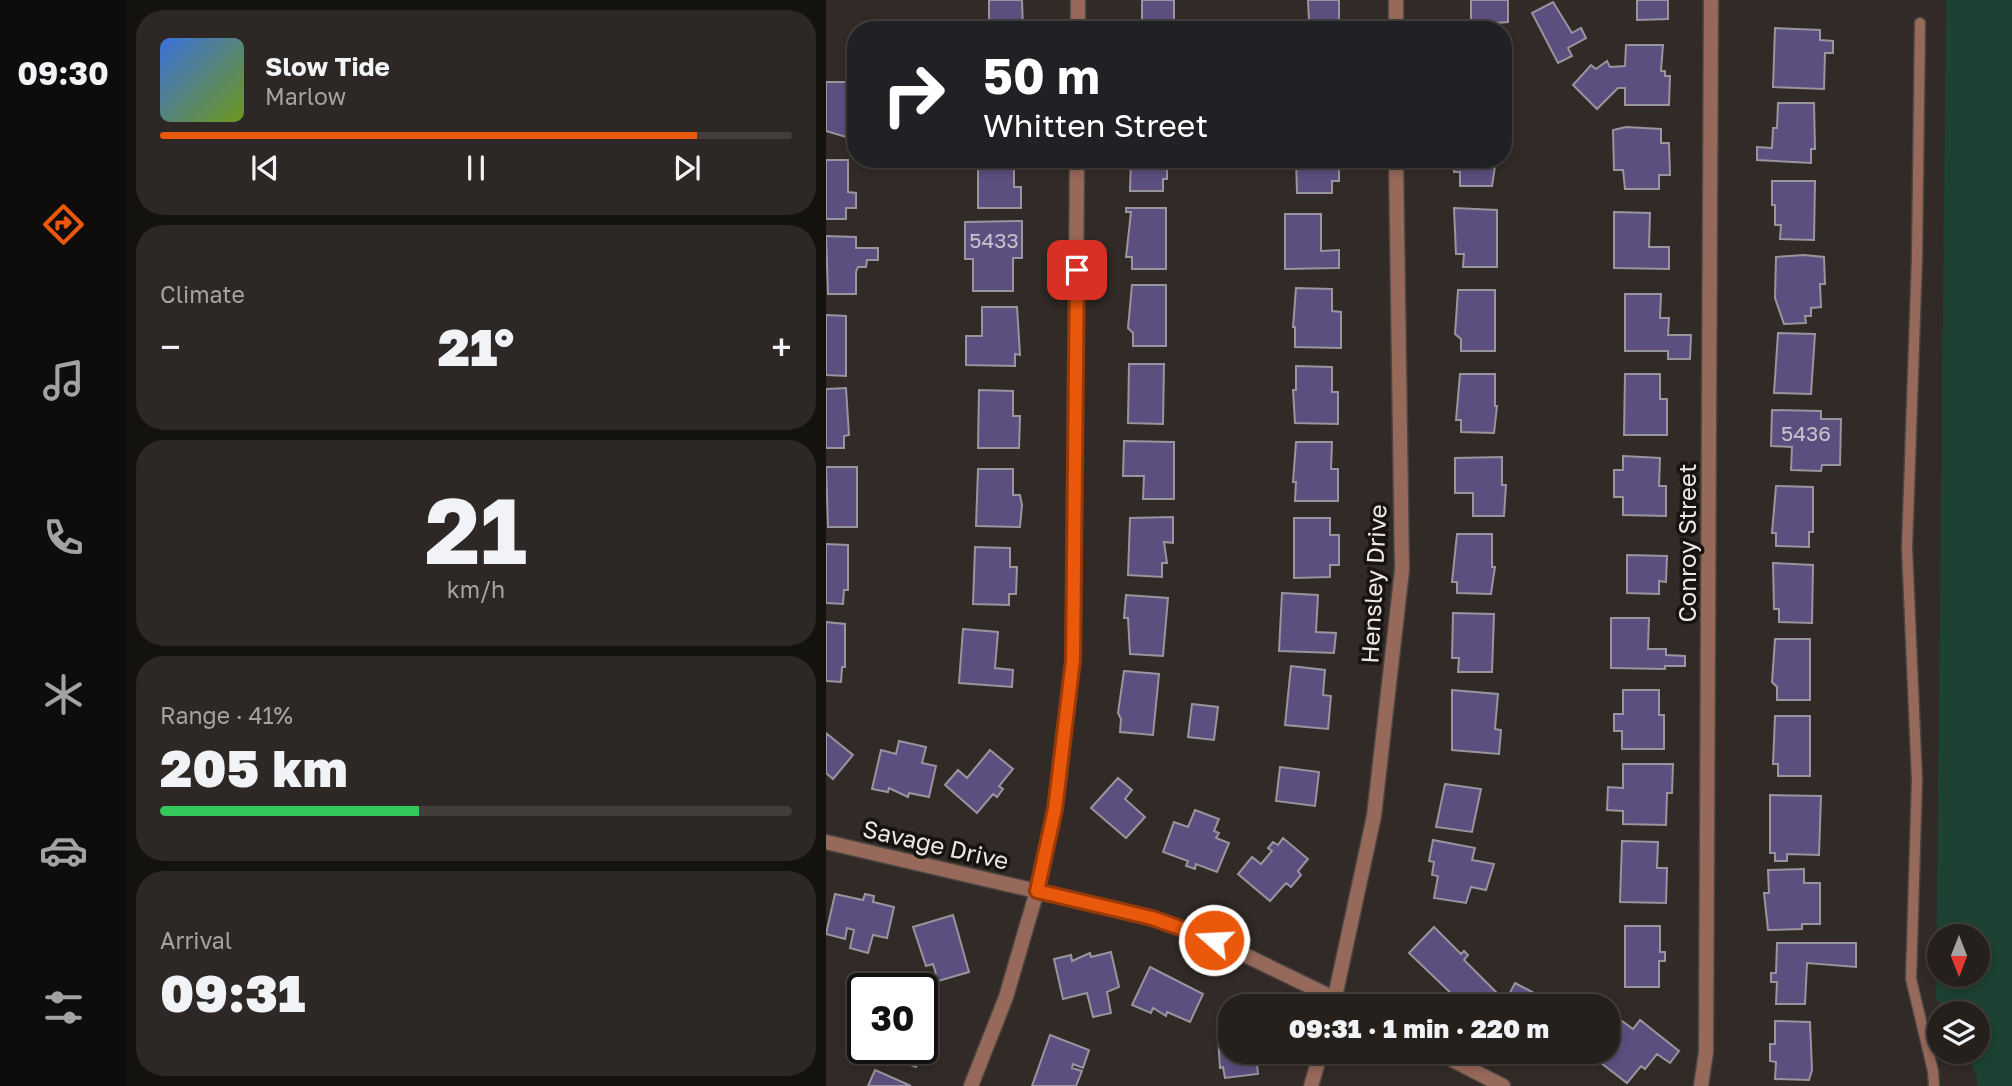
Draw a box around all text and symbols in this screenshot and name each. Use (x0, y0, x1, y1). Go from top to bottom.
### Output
text: 50 m (983, 46, 1100, 105)
icon: right (868, 49, 959, 140)
text: Slow Tide (265, 51, 390, 82)
text: 09:30 (17, 54, 109, 92)
text: Marlow (265, 82, 346, 110)
text: Whitten Street (983, 106, 1208, 144)
icon: previous (246, 149, 284, 187)
icon: pause (457, 149, 495, 187)
icon: next (668, 149, 706, 187)
icon: directions (39, 200, 88, 249)
house number: 5433 (969, 227, 1019, 253)
pin (1047, 240, 1107, 300)
icon: arrive (1058, 251, 1096, 289)
text: Climate (160, 280, 245, 308)
text: 21° (438, 315, 514, 377)
text: − (160, 324, 181, 369)
text: + (771, 324, 792, 369)
icon: music (39, 356, 88, 405)
house number: 5436 (1781, 420, 1831, 446)
street label: Conroy Street (1672, 464, 1701, 623)
text: 21 (425, 475, 527, 584)
street label: Hensley Drive (1354, 504, 1392, 664)
icon: phone (39, 513, 88, 562)
text: km/h (447, 575, 505, 603)
icon: climate (39, 670, 88, 719)
text: Range · 41% (160, 701, 293, 729)
text: 205 km (160, 736, 348, 798)
street label: Savage Drive (860, 813, 1012, 875)
icon: car (39, 826, 88, 875)
position arrow (1177, 903, 1251, 977)
north arrow (1927, 924, 1990, 987)
map controls (1927, 924, 1990, 1064)
text: Arrival (160, 926, 232, 954)
text: 09:31 (160, 961, 306, 1023)
speed limit sign: 30 (847, 973, 938, 1064)
icon: filters (39, 983, 88, 1032)
button: layers (1927, 1001, 1990, 1064)
text: 09:31 · 1 min · 220 m (1289, 1013, 1549, 1044)

